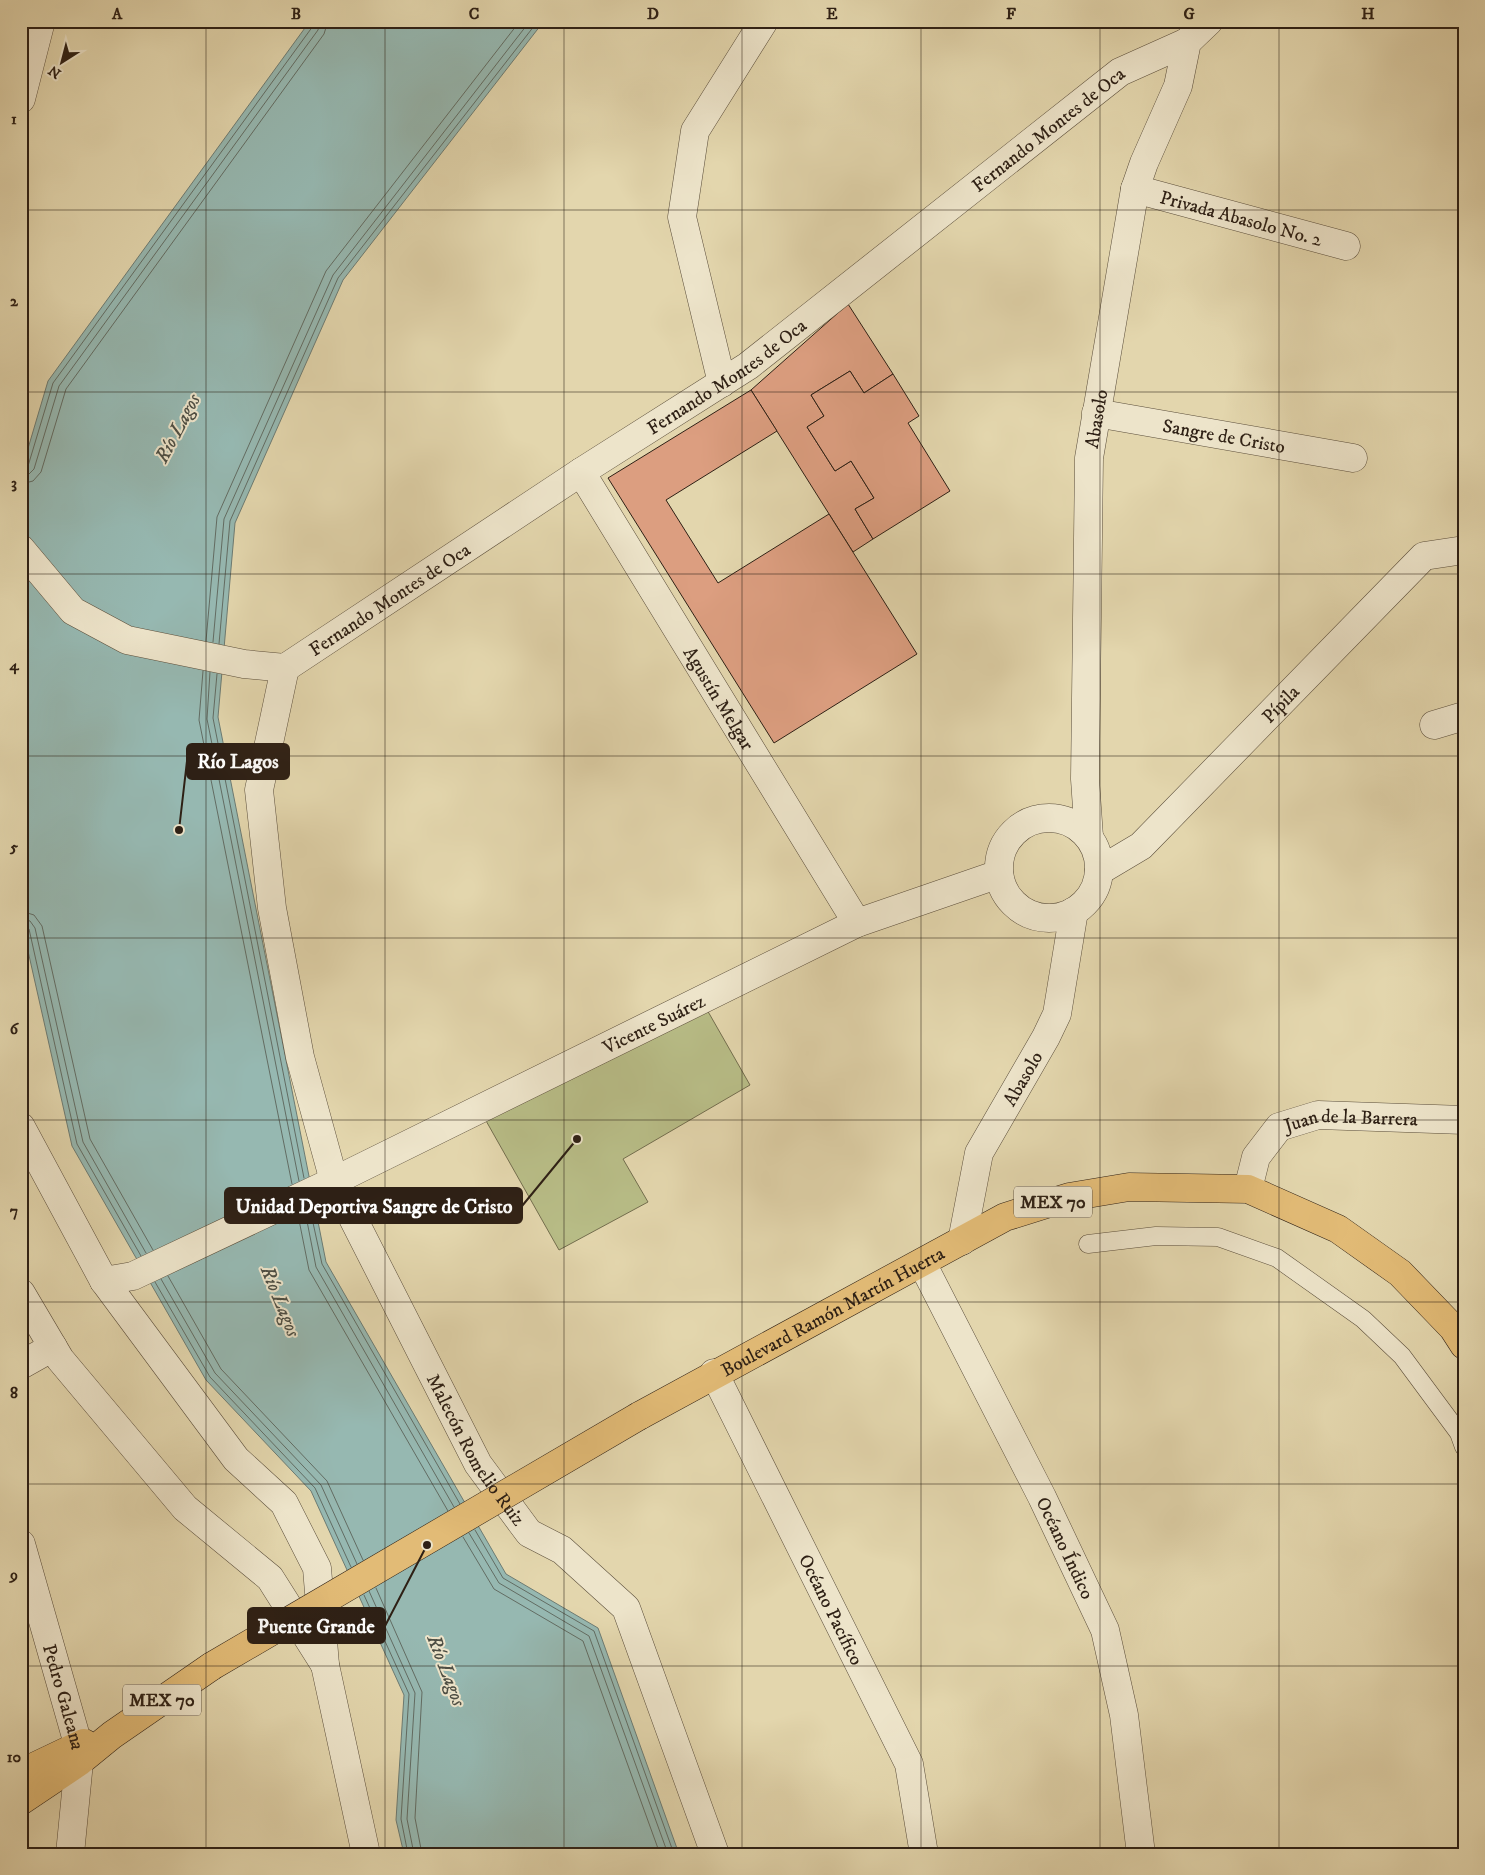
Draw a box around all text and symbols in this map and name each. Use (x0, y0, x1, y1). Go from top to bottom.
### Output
text: A (111, 4, 123, 24)
text: B (291, 4, 301, 24)
text: C (469, 4, 479, 24)
text: D (647, 4, 659, 24)
text: E (826, 4, 838, 24)
text: F (1006, 4, 1016, 24)
text: G (1183, 4, 1195, 24)
text: H (1361, 4, 1375, 24)
north arrow (38, 38, 88, 88)
text: N (45, 61, 65, 82)
street label: Fernando Montes de Oca (968, 63, 1130, 198)
text: 1 (11, 109, 17, 129)
street label: Privada Abasolo No. 2 (1157, 186, 1325, 252)
text: 2 (10, 291, 19, 311)
street label: Fernando Montes de Oca (643, 314, 811, 440)
street label: Abasolo (1081, 388, 1114, 450)
water label: Río Lagos (149, 389, 207, 468)
street label: Sangre de Cristo (1161, 415, 1287, 459)
text: 3 (11, 473, 17, 493)
street label: Fernando Montes de Oca (305, 538, 475, 662)
street label: Agustín Melgar (678, 643, 758, 755)
text: 4 (8, 655, 19, 675)
street label: Pípila (1258, 681, 1305, 728)
callout: Río Lagos (187, 744, 289, 779)
text: Río Lagos (197, 750, 279, 775)
text: 5 (9, 837, 18, 857)
street label: Vicente Suárez (598, 990, 709, 1060)
text: 6 (10, 1019, 20, 1039)
street label: Abasolo (999, 1047, 1048, 1110)
street label: Juan de la Barrera (1280, 1105, 1418, 1138)
road number: MEX 70 (1014, 1186, 1092, 1218)
callout: Unidad Deportiva Sangre de Cristo (225, 1188, 522, 1223)
text: Unidad Deportiva Sangre de Cristo (235, 1195, 513, 1220)
text: 7 (10, 1201, 18, 1221)
street label: Boulevard Ramón Martín Huerta (717, 1242, 949, 1382)
water label: Río Lagos (254, 1261, 306, 1342)
street label: Malecón Romelio Ruiz (421, 1370, 529, 1531)
text: 8 (10, 1383, 18, 1403)
street label: Océano Índico (1031, 1493, 1099, 1603)
street label: Océano Pacífico (793, 1551, 868, 1669)
text: 9 (9, 1565, 18, 1585)
callout: Puente Grande (248, 1608, 385, 1643)
text: Puente Grande (257, 1615, 375, 1640)
water label: Río Lagos (420, 1630, 471, 1711)
street label: Pedro Galeana (37, 1641, 88, 1751)
road number: MEX 70 (123, 1684, 201, 1716)
text: 10 (7, 1747, 22, 1767)

